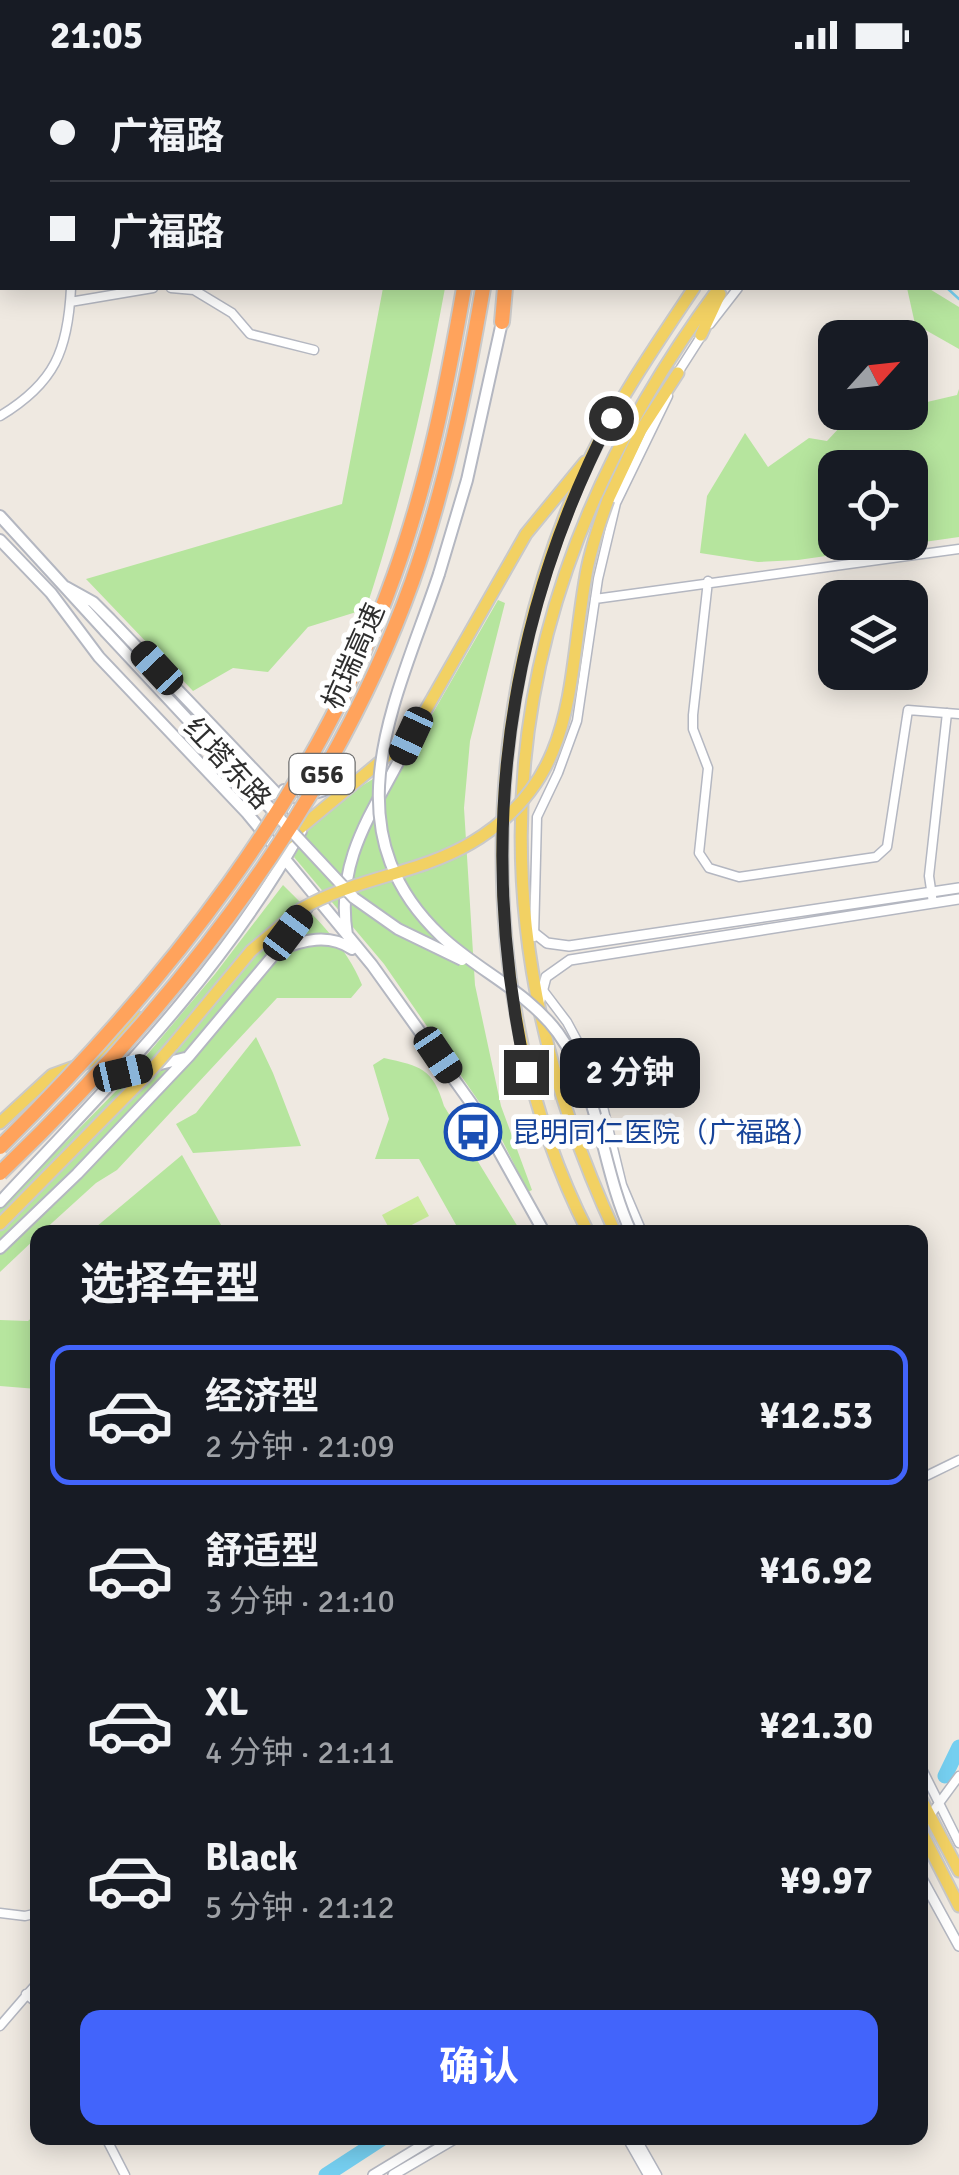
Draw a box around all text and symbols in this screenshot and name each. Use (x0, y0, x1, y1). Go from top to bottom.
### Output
text: 21:05 (50, 12, 143, 59)
text: 广福路 (110, 113, 224, 160)
text: 广福路 (110, 209, 224, 256)
north arrow (818, 320, 928, 430)
map controls (818, 320, 928, 690)
route start (589, 396, 634, 441)
button: locate (818, 450, 928, 560)
button: layers (818, 580, 928, 690)
street label: 杭瑞高速 (316, 598, 392, 714)
car (126, 636, 188, 700)
car (385, 702, 437, 770)
street label: 红塔东路 (177, 711, 278, 816)
road number: G56 (290, 754, 354, 794)
car (258, 900, 318, 966)
car (409, 1022, 467, 1088)
callout: 2 分钟 (561, 1037, 701, 1107)
route end (504, 1050, 549, 1095)
car (90, 1052, 156, 1094)
text: 2 分钟 (586, 1053, 674, 1092)
bus stop icon: 昆明同仁医院（广福路） (443, 1102, 503, 1162)
place label: 昆明同仁医院（广福路） (512, 1116, 820, 1150)
text: 选择车型 (80, 1257, 260, 1312)
icon: car (85, 1370, 175, 1460)
text: 经济型 (205, 1373, 319, 1420)
text: ¥12.53 (760, 1392, 873, 1439)
text: 2 分钟 · 21:09 (205, 1427, 395, 1466)
icon: car (85, 1525, 175, 1615)
text: 舒适型 (205, 1528, 319, 1575)
text: ¥16.92 (760, 1547, 873, 1594)
text: 3 分钟 · 21:10 (205, 1582, 395, 1621)
text: XL (205, 1679, 248, 1726)
icon: car (85, 1680, 175, 1770)
text: ¥21.30 (760, 1702, 873, 1749)
text: 4 分钟 · 21:11 (205, 1733, 395, 1772)
text: Black (205, 1834, 298, 1881)
icon: car (85, 1835, 175, 1925)
text: ¥9.97 (780, 1857, 873, 1904)
text: 5 分钟 · 21:12 (205, 1888, 395, 1927)
button: 确认 (80, 2010, 878, 2125)

